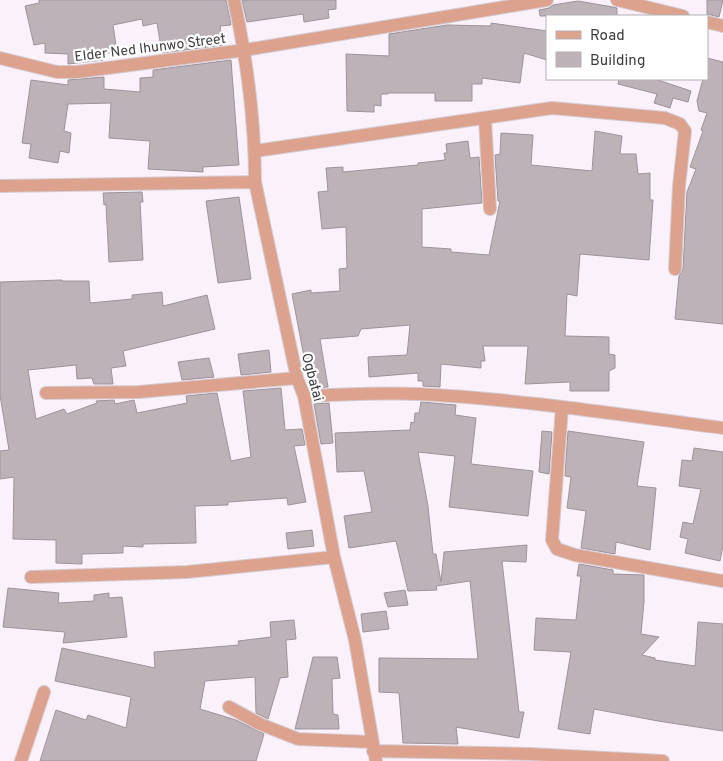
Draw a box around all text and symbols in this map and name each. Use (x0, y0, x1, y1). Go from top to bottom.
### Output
legend (546, 15, 708, 80)
text: Road (590, 27, 625, 46)
street label: Elder Ned Ihunwo Street (74, 31, 227, 66)
text: Building (590, 52, 645, 71)
street label: Ogbatai (297, 351, 326, 403)

